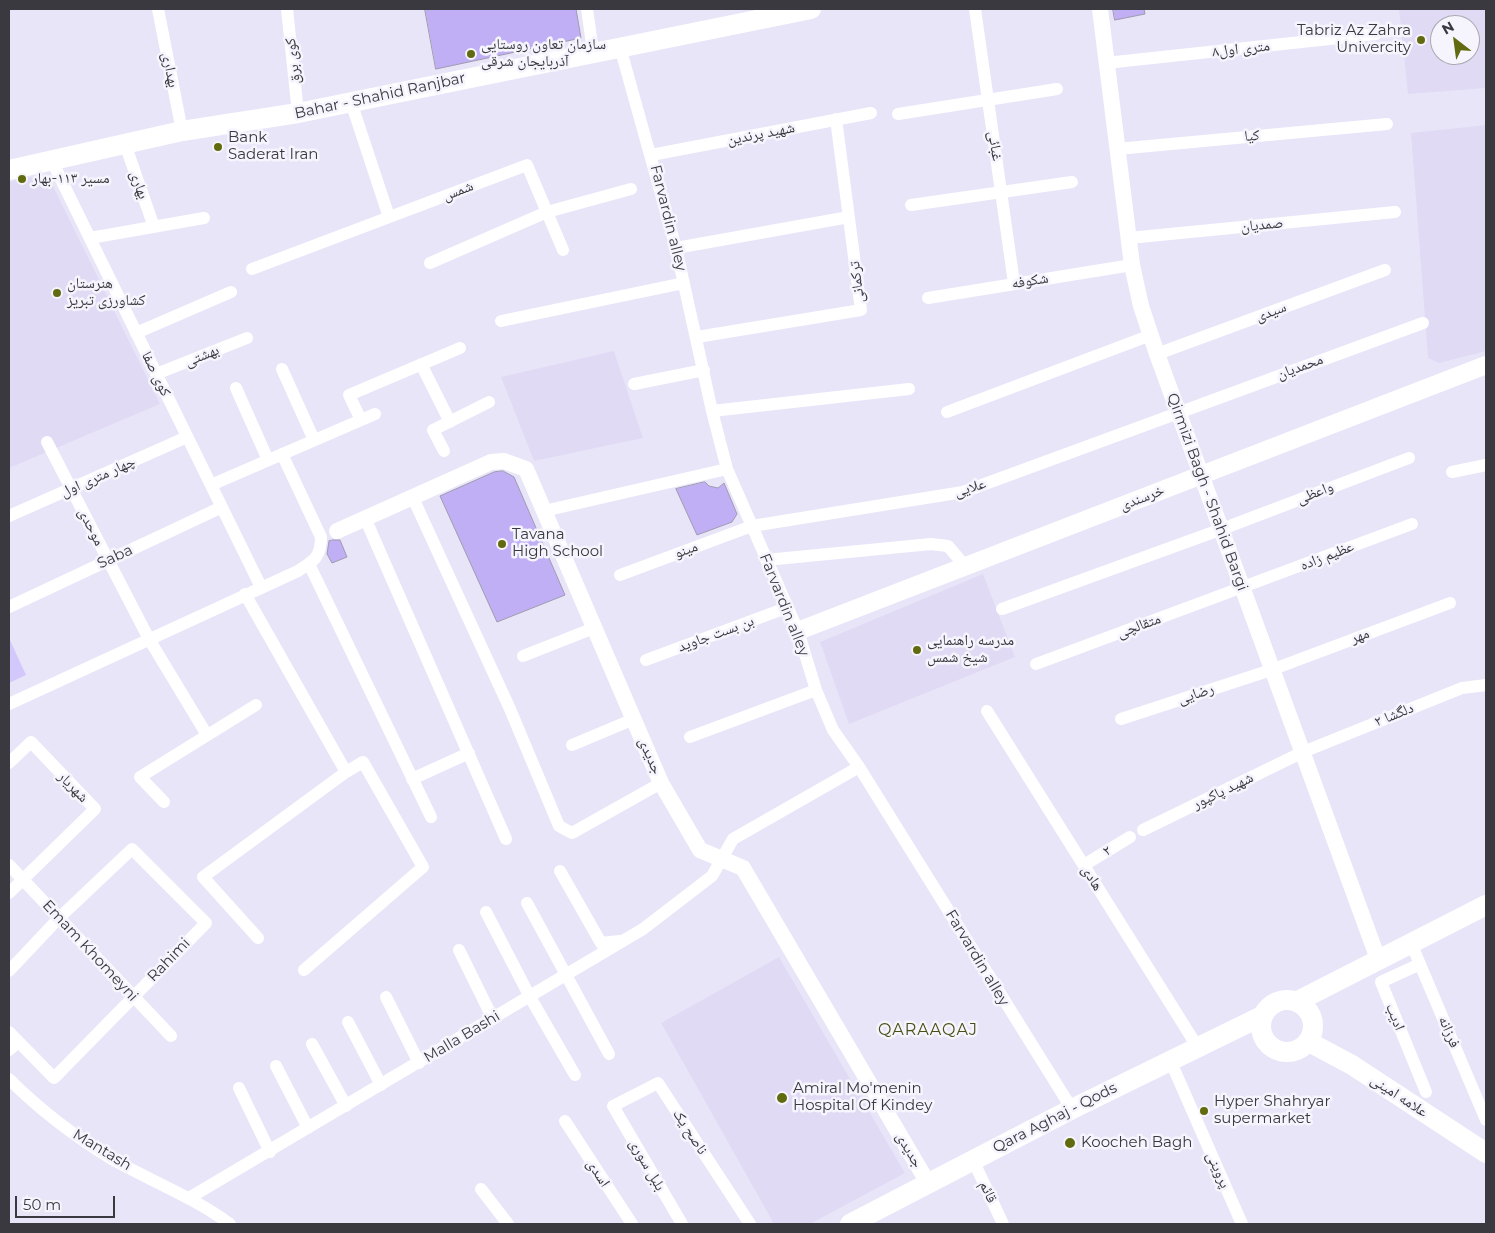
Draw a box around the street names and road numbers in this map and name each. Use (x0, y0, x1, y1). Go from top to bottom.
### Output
street label: کوی برق (282, 37, 304, 85)
street label: ۸متری اول (1211, 37, 1271, 61)
street label: بهداری (158, 51, 182, 89)
street label: Bahar - Shahid Ranjbar (293, 69, 467, 123)
street label: شهید پرندین (726, 119, 796, 149)
street label: کیا (1244, 126, 1260, 146)
street label: غبائی (984, 130, 1006, 162)
street label: Farvardin alley (646, 163, 690, 273)
street label: بهاری (126, 169, 152, 201)
street label: شمس (440, 177, 476, 205)
street label: صمدیان (1240, 214, 1284, 236)
street label: ترکمانی (846, 260, 868, 304)
street label: شکوفه (1010, 269, 1050, 293)
street label: سیدی (1253, 298, 1289, 326)
street label: بهشتی (182, 341, 222, 371)
street label: کوی صفا (137, 349, 175, 399)
street label: محمدیان (1274, 350, 1326, 384)
street label: Qirmizi Bagh - Shahid Bargi (1163, 391, 1251, 593)
street label: چهار متری اول (58, 453, 138, 501)
street label: علایی (952, 475, 988, 501)
street label: واعظی (1294, 478, 1336, 508)
street label: خرسندی (1117, 481, 1167, 515)
street label: موحدی (74, 505, 108, 549)
street label: مینو (672, 538, 700, 562)
street label: عظیم زاده (1298, 538, 1356, 574)
street label: Saba (94, 541, 136, 573)
street label: Farvardin alley (755, 551, 813, 659)
street label: متقالچی (1115, 610, 1163, 642)
street label: بن بست جاوید (675, 612, 757, 656)
street label: مهر (1348, 624, 1372, 648)
street label: رضایی (1176, 680, 1216, 708)
street label: دلگشا ۲ (1372, 699, 1416, 731)
street label: جدیدی (634, 735, 666, 777)
street label: شهریار (54, 768, 92, 806)
street label: شهید پاکپور (1190, 769, 1256, 813)
street label: ۲ (1099, 842, 1115, 860)
street label: هادی (1077, 862, 1107, 894)
street label: Emam Khomeyni (38, 897, 142, 1005)
street label: Farvardin alley (941, 907, 1013, 1009)
street label: Rahimi (144, 934, 194, 986)
street label: ادیب (1382, 1001, 1408, 1033)
street label: Malla Bashi (421, 1007, 503, 1067)
street label: فرزانه (1434, 1013, 1464, 1051)
street label: علامه امینی (1367, 1071, 1431, 1121)
street label: Qara Aghaj - Qods (990, 1079, 1120, 1157)
street label: ناصح یک (669, 1106, 711, 1158)
street label: Mantash (69, 1125, 135, 1175)
street label: جدیدی (892, 1129, 926, 1171)
street label: بلبل سوری (625, 1136, 669, 1194)
street label: پروینی (1202, 1149, 1234, 1191)
street label: اسدی (582, 1156, 614, 1190)
street label: قائم (975, 1178, 1001, 1206)

